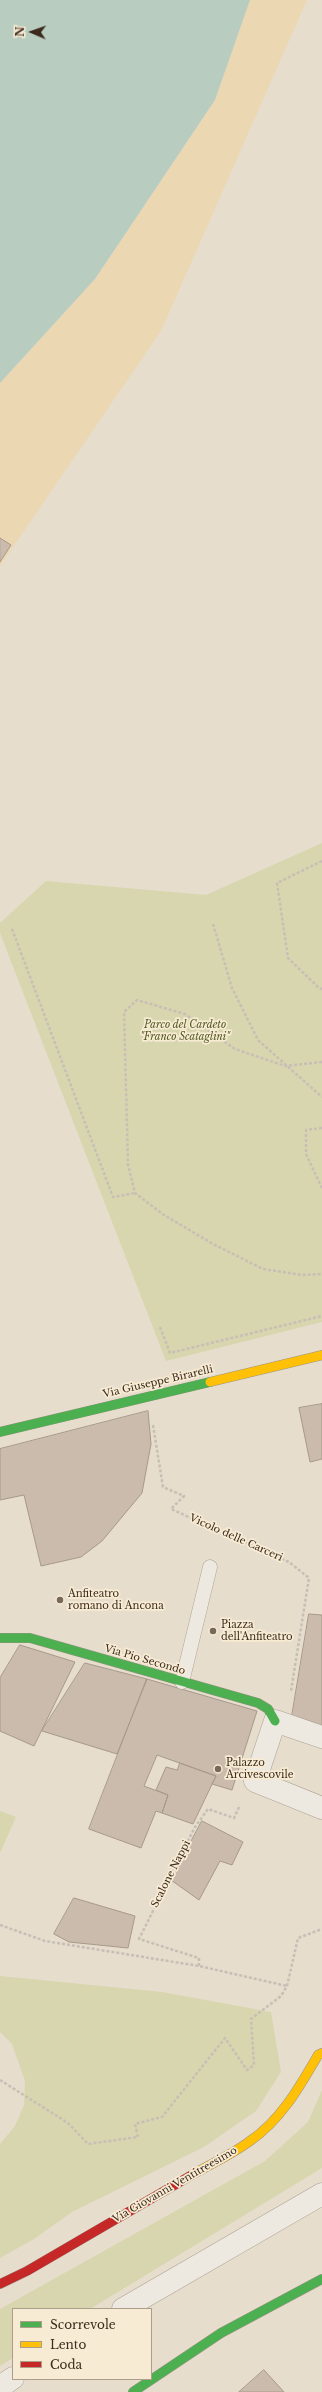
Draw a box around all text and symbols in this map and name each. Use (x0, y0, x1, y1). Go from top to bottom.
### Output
north arrow (12, 12, 52, 52)
text: N (13, 26, 27, 37)
park label: Parco del Cardeto "Franco Scataglini" (140, 1019, 230, 1042)
street label: Via Giuseppe Birarelli (102, 1363, 214, 1401)
street label: Vicolo delle Carceri (188, 1512, 284, 1564)
place label: Anfiteatro romano di Ancona (68, 1588, 164, 1612)
marker: Anfiteatro romano di Ancona (55, 1595, 65, 1605)
place label: Piazza dell'Anfiteatro (221, 1619, 293, 1642)
marker: Piazza dell'Anfiteatro (208, 1626, 218, 1636)
street label: Via Pio Secondo (103, 1643, 187, 1677)
place label: Palazzo Arcivescovile (226, 1757, 293, 1780)
marker: Palazzo Arcivescovile (213, 1764, 223, 1774)
street label: Scalone Nappi (149, 1838, 193, 1910)
street label: Via Giovanni Ventitreesimo (111, 2144, 239, 2226)
legend (12, 2308, 152, 2380)
text: Scorrevole (50, 2317, 116, 2332)
text: Lento (50, 2337, 86, 2352)
text: Coda (50, 2357, 82, 2372)

